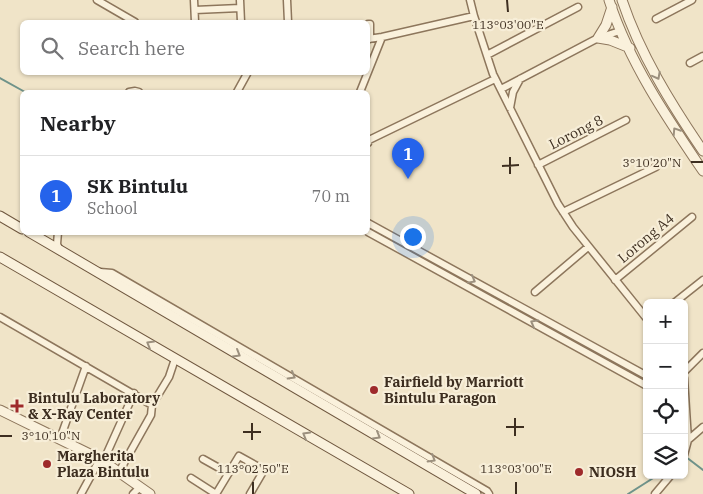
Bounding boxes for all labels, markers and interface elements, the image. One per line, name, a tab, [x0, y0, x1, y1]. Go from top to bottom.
text: 113°03'00"E	[472, 17, 544, 32]
search box	[20, 20, 370, 75]
icon: search	[38, 34, 66, 62]
text: Search here	[78, 36, 185, 60]
one-way arrow	[651, 71, 661, 80]
text: Nearby	[40, 109, 116, 137]
street label: Lorong 8	[546, 111, 606, 153]
one-way arrow	[673, 127, 682, 137]
pin: 1	[392, 138, 424, 179]
text: 3°10'20"N	[623, 155, 681, 170]
text: SK Bintulu	[87, 174, 188, 198]
text: 1	[51, 186, 61, 206]
text: 70 m	[312, 186, 350, 206]
text: School	[87, 198, 138, 218]
street label: Lorong A4	[614, 209, 678, 267]
your location	[400, 224, 426, 250]
one-way arrow	[467, 273, 476, 283]
map controls	[643, 299, 688, 479]
button: +	[643, 299, 688, 344]
one-way arrow	[530, 320, 539, 330]
one-way arrow	[147, 341, 156, 351]
button: −	[643, 344, 688, 389]
one-way arrow	[232, 348, 241, 358]
one-way arrow	[286, 370, 295, 380]
place label: Fairfield by Marriott Bintulu Paragon	[384, 373, 523, 407]
marker: Fairfield by Marriott Bintulu Paragon	[368, 384, 380, 396]
place label: Bintulu Laboratory & X-Ray Center	[28, 389, 160, 423]
button: locate	[643, 389, 688, 434]
marker: Bintulu Laboratory & X-Ray Center	[10, 399, 24, 413]
text: 3°10'10"N	[22, 428, 80, 443]
one-way arrow	[372, 430, 381, 440]
one-way arrow	[303, 431, 312, 441]
button: layers	[643, 434, 688, 479]
place label: Margherita Plaza Bintulu	[57, 447, 149, 481]
one-way arrow	[426, 452, 435, 462]
marker: Margherita Plaza Bintulu	[41, 458, 53, 470]
text: 113°02'50"E	[217, 461, 289, 476]
text: 113°03'00"E	[480, 461, 552, 476]
place label: NIOSH	[589, 463, 636, 481]
marker: NIOSH	[573, 466, 585, 478]

